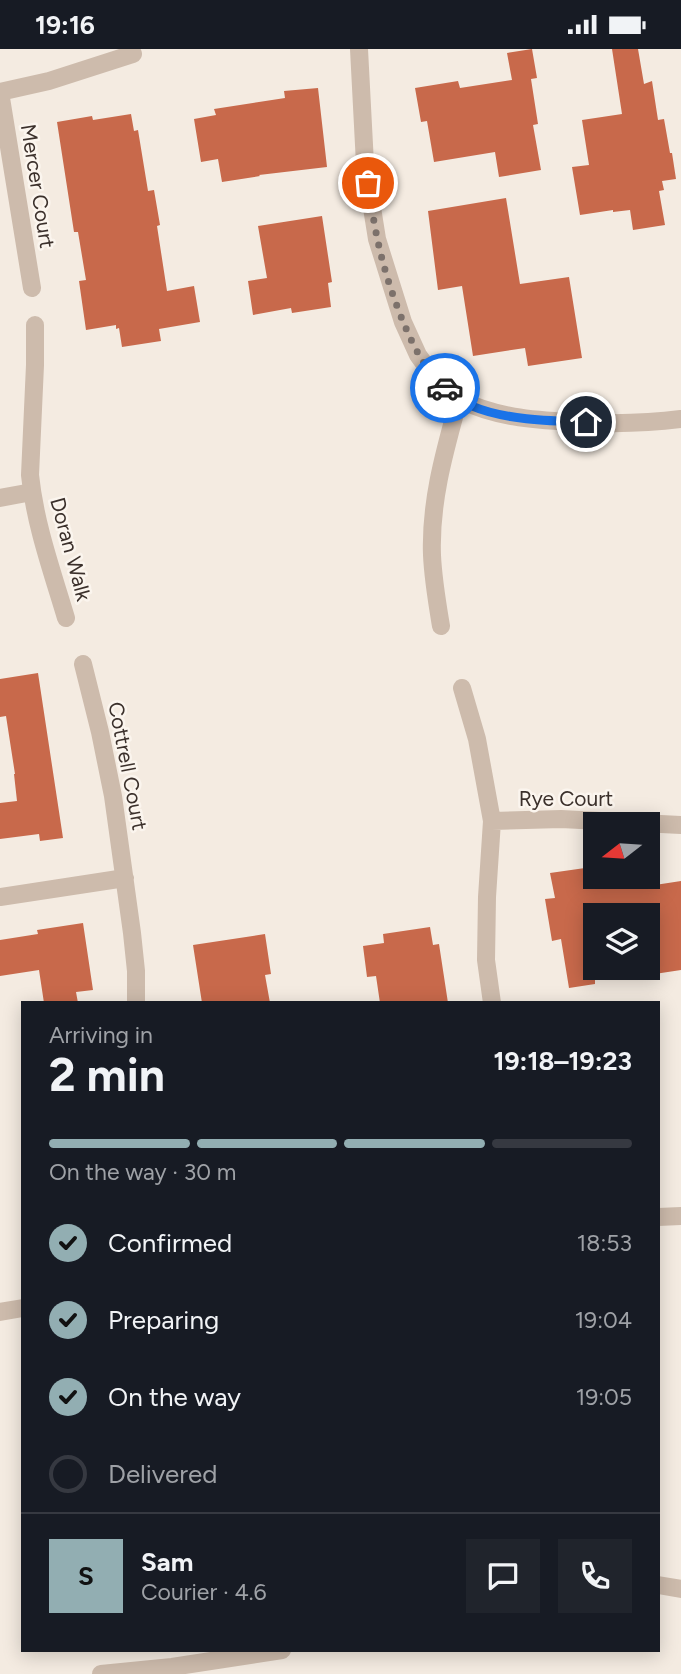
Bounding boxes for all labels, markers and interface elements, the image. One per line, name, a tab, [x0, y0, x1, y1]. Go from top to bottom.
text: 19:16	[35, 9, 95, 41]
street label: Mercer Court	[16, 122, 60, 250]
pin	[338, 153, 398, 213]
icon: bag	[349, 164, 387, 202]
courier	[410, 353, 480, 423]
icon: car	[426, 369, 464, 407]
pin	[556, 392, 616, 452]
icon: home	[567, 403, 605, 441]
street label: Doran Walk	[45, 494, 97, 604]
street label: Cottrell Court	[103, 700, 153, 832]
street label: Rye Court	[519, 786, 613, 811]
north arrow	[583, 812, 660, 889]
map controls	[583, 812, 660, 980]
button: layers	[583, 903, 660, 980]
text: Arriving in	[49, 1021, 153, 1049]
text: 19:18–19:23	[494, 1045, 632, 1077]
text: 2 min	[49, 1047, 165, 1103]
text: On the way · 30 m	[49, 1158, 236, 1186]
icon: check	[49, 1224, 87, 1262]
text: Confirmed	[108, 1227, 232, 1259]
text: 18:53	[577, 1229, 632, 1257]
icon: check	[49, 1301, 87, 1339]
text: Preparing	[108, 1304, 219, 1336]
text: 19:04	[575, 1306, 632, 1334]
icon: check	[49, 1378, 87, 1416]
text: On the way	[108, 1381, 241, 1413]
text: 19:05	[576, 1383, 632, 1411]
text: Delivered	[108, 1458, 217, 1490]
button: chat	[466, 1539, 540, 1613]
button: phone	[558, 1539, 632, 1613]
text: Sam	[141, 1546, 193, 1578]
text: S	[78, 1560, 94, 1592]
text: Courier · 4.6	[141, 1578, 267, 1606]

